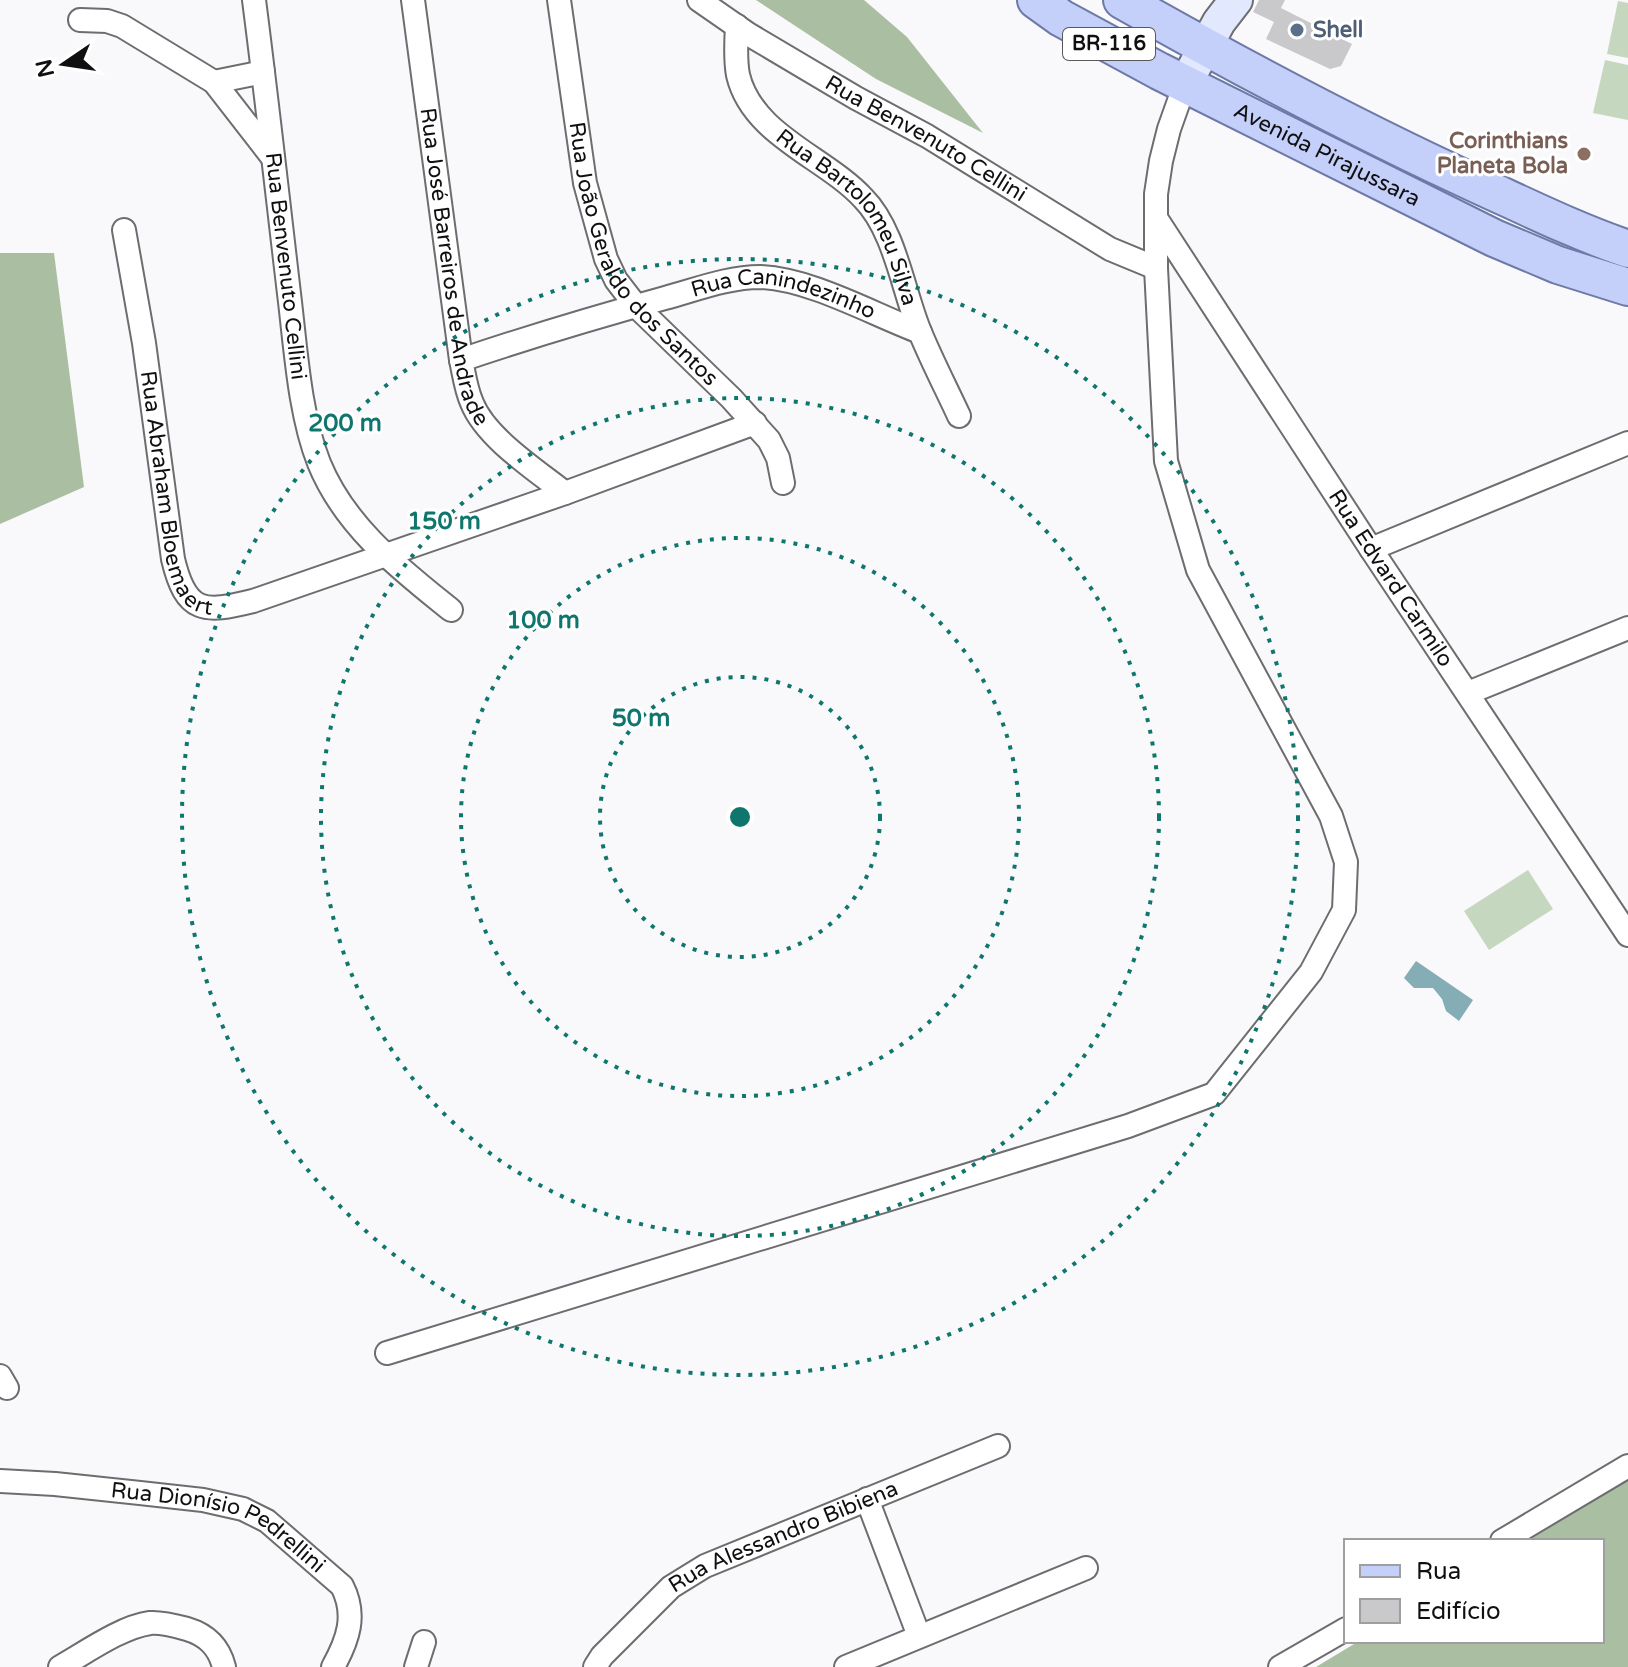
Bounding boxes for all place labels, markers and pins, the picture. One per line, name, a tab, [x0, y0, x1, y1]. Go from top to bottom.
place label: Shell	[1313, 17, 1363, 43]
marker: Shell	[1288, 21, 1306, 39]
place label: Corinthians Planeta Bola	[1437, 128, 1568, 179]
marker: Corinthians Planeta Bola	[1575, 145, 1593, 163]
centre of rings	[726, 803, 754, 831]

